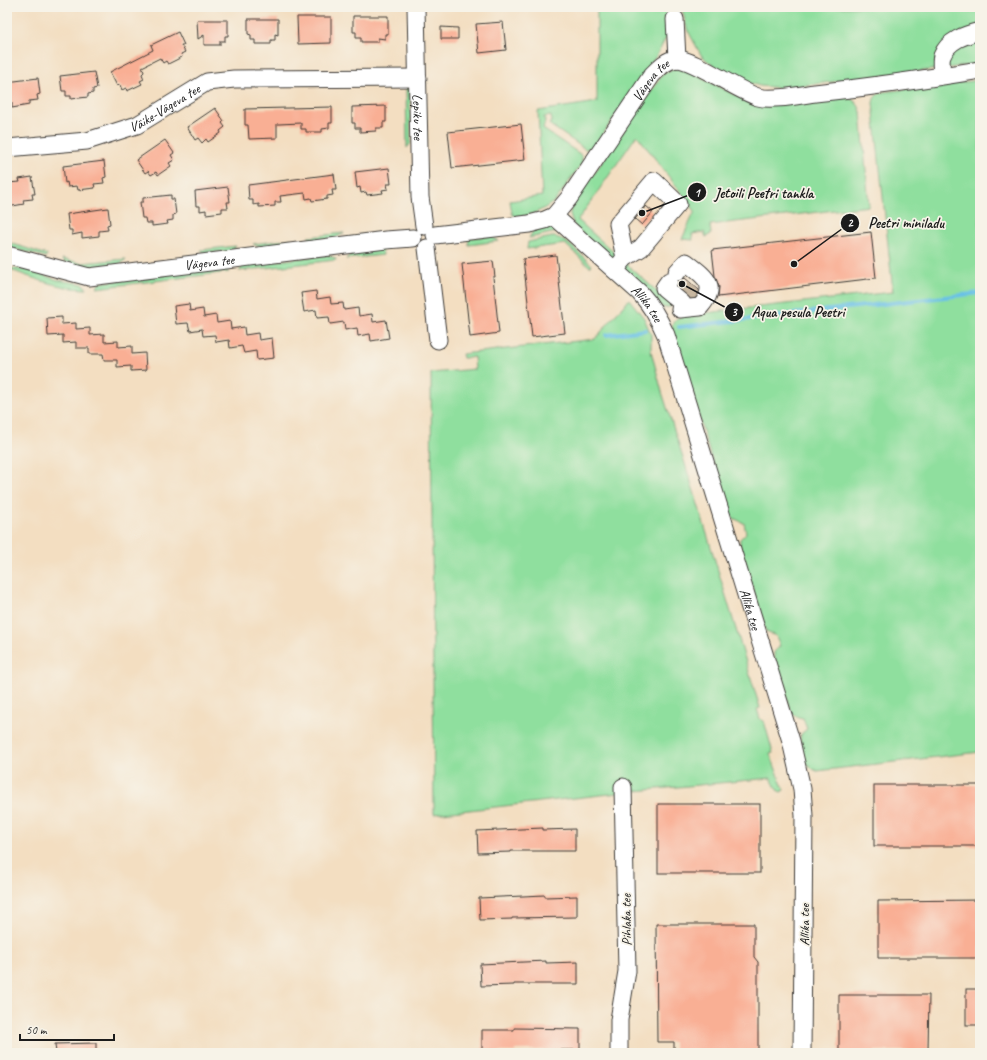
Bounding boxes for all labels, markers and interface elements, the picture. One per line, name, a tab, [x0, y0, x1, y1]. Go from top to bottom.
street label: Vägeva tee	[629, 54, 673, 105]
street label: Väike-Vägeva tee	[127, 80, 204, 136]
street label: Lepiku tee	[409, 94, 427, 142]
callout: Jetoili Peetri tankla	[687, 179, 821, 206]
text: Jetoili Peetri tankla	[714, 184, 815, 203]
text: 1	[694, 185, 701, 201]
callout: Peetri miniladu	[840, 209, 952, 236]
text: Peetri miniladu	[868, 214, 945, 233]
text: 2	[847, 215, 854, 231]
street label: Vägeva tee	[183, 251, 237, 274]
street label: Allika tee	[628, 281, 667, 326]
callout: Aqua pesula Peetri	[724, 298, 852, 325]
text: Aqua pesula Peetri	[752, 303, 846, 322]
text: 3	[731, 304, 738, 320]
street label: Allika tee	[736, 587, 765, 633]
street label: Pihlaka tee	[618, 893, 635, 946]
street label: Allika tee	[796, 902, 813, 946]
scale bar	[20, 1016, 114, 1042]
text: 50 m	[26, 1022, 48, 1038]

